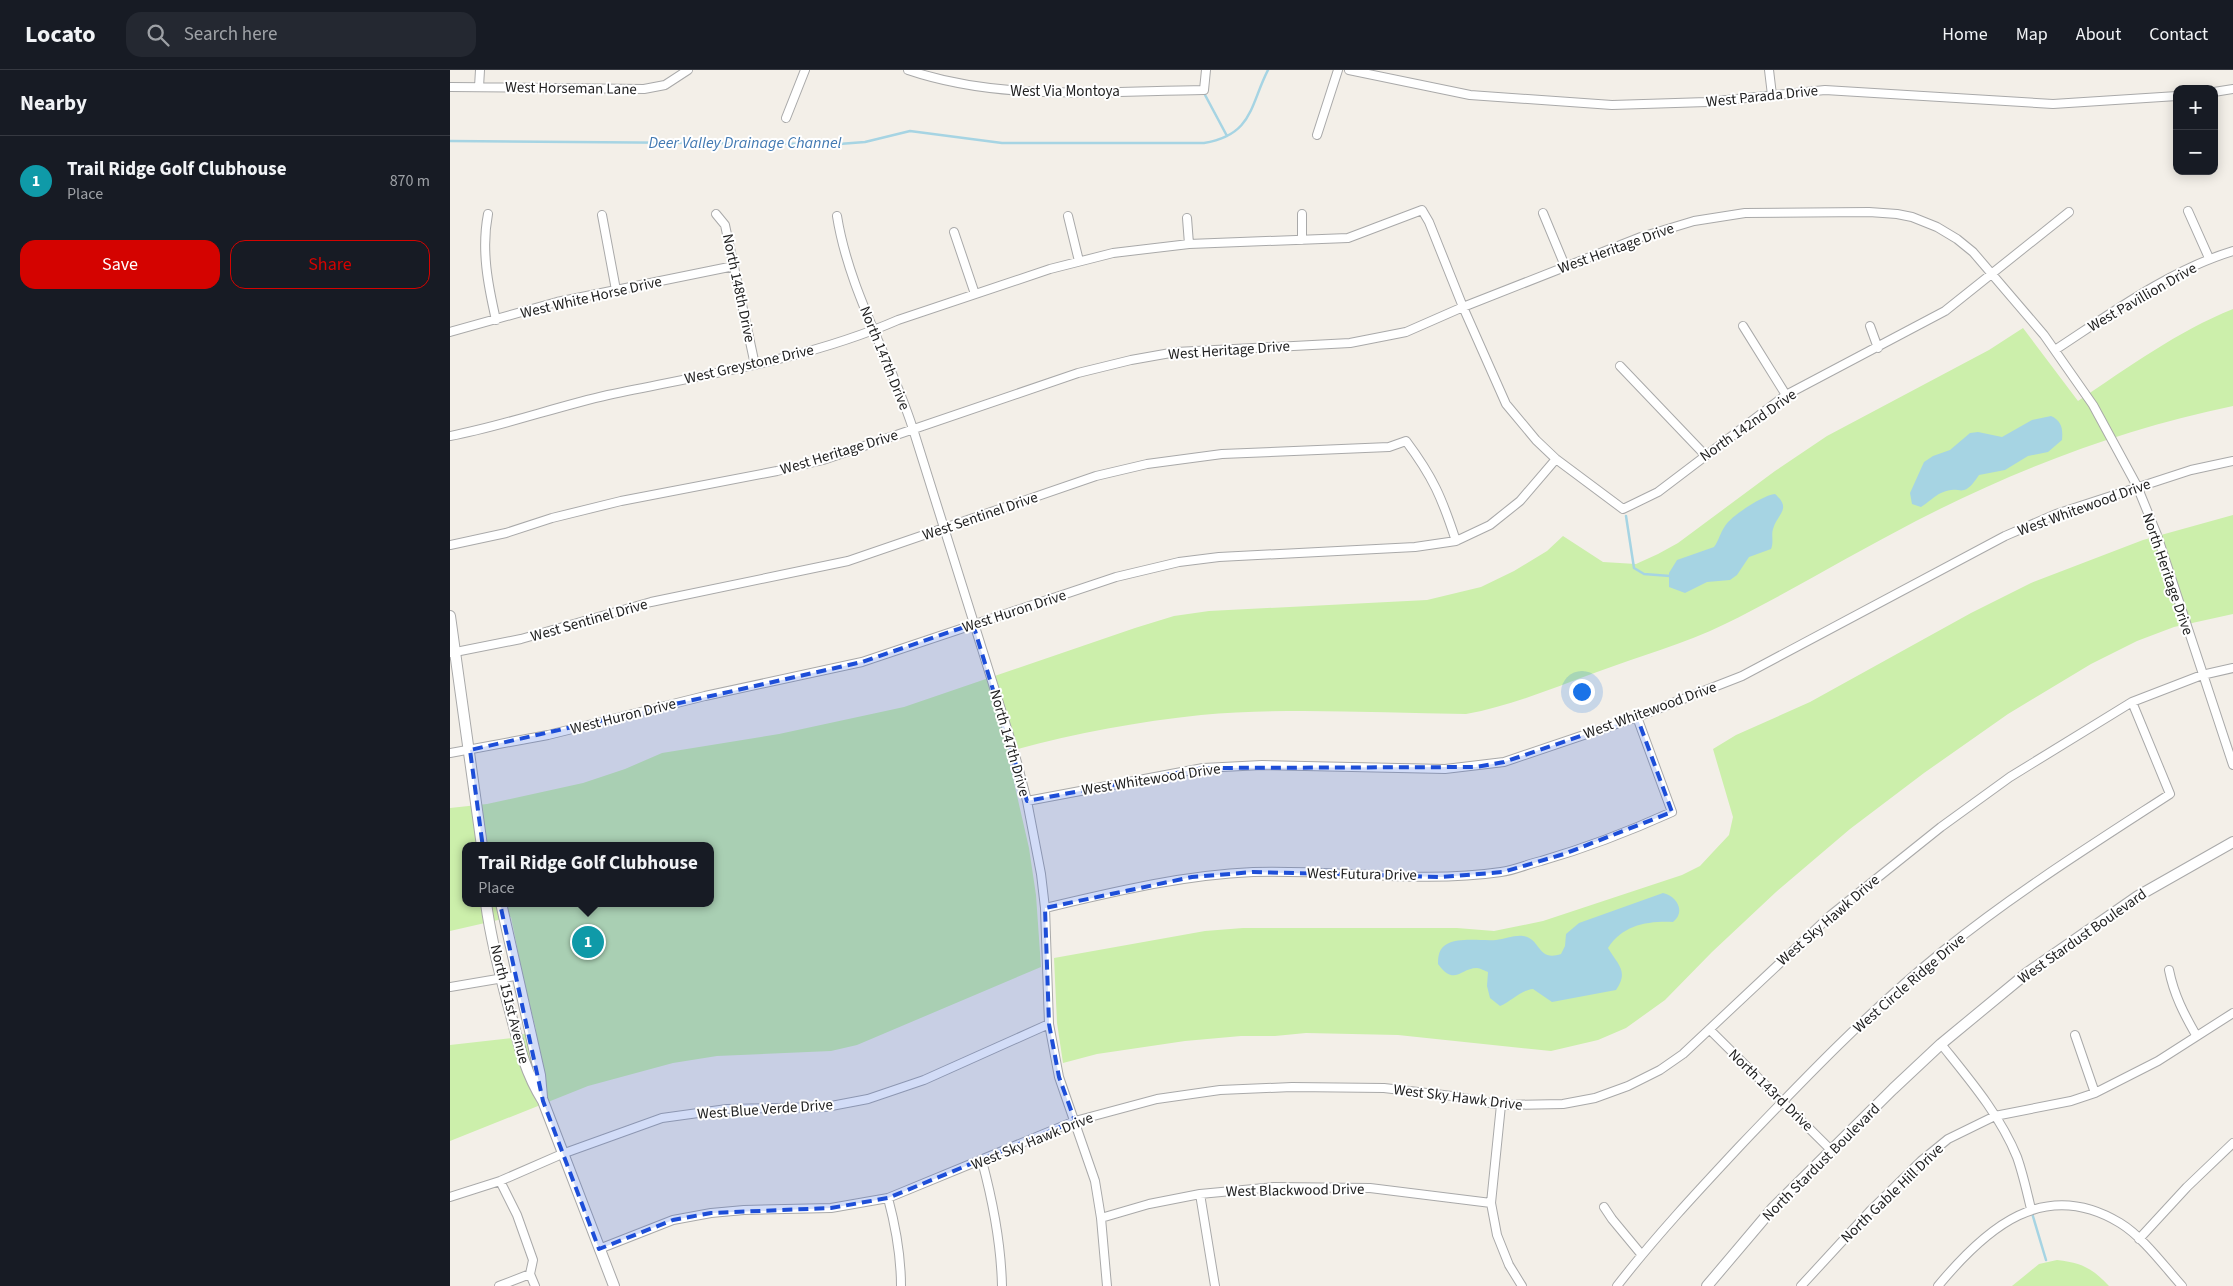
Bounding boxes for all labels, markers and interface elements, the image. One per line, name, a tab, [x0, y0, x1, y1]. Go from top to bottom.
search box	[126, 12, 476, 57]
text: Locato	[25, 17, 96, 52]
icon: search	[144, 21, 172, 49]
text: Search here	[184, 21, 277, 48]
text: Home	[1942, 22, 1988, 47]
text: Map	[2016, 22, 2048, 47]
text: About	[2076, 22, 2121, 47]
text: Contact	[2149, 22, 2208, 47]
street label: West Horseman Lane	[505, 77, 637, 100]
street label: West Parada Drive	[1705, 80, 1819, 113]
street label: West Via Montoya	[1010, 81, 1120, 102]
map controls	[2173, 85, 2218, 175]
button: +	[2173, 85, 2218, 130]
text: Nearby	[20, 88, 87, 118]
button: −	[2173, 130, 2218, 175]
water label: Deer Valley Drainage Channel	[648, 132, 842, 154]
text: Trail Ridge Golf Clubhouse	[67, 156, 287, 183]
text: 1	[32, 170, 40, 192]
text: 870 m	[390, 170, 430, 192]
text: Place	[67, 183, 103, 205]
street label: West Heritage Drive	[1555, 218, 1677, 279]
street label: North 148th Drive	[717, 232, 760, 344]
button: Save	[20, 240, 220, 289]
button: Share	[230, 240, 430, 289]
street label: West Pavillion Drive	[2084, 258, 2201, 337]
street label: West White Horse Drive	[518, 271, 664, 324]
street label: North 147th Drive	[854, 303, 915, 413]
street label: West Heritage Drive	[1167, 336, 1291, 365]
street label: West Greystone Drive	[682, 339, 816, 390]
street label: North 142nd Drive	[1696, 384, 1801, 467]
street label: West Heritage Drive	[778, 425, 901, 480]
street label: West Whitewood Drive	[2015, 474, 2154, 541]
street label: West Sentinel Drive	[920, 487, 1041, 546]
street label: North Heritage Drive	[2137, 510, 2198, 638]
street label: West Huron Drive	[959, 585, 1069, 638]
street label: West Sentinel Drive	[528, 594, 650, 647]
street label: West Whitewood Drive	[1581, 677, 1720, 744]
your location	[1569, 679, 1595, 705]
street label: North 147th Drive	[984, 687, 1035, 799]
street label: West Huron Drive	[568, 693, 678, 740]
street label: West Whitewood Drive	[1080, 758, 1222, 801]
popup	[462, 842, 714, 907]
text: Trail Ridge Golf Clubhouse	[478, 850, 698, 877]
street label: West Futura Drive	[1307, 863, 1417, 886]
street label: West Sky Hawk Drive	[1772, 870, 1884, 971]
text: Place	[478, 877, 514, 899]
street label: West Stardust Boulevard	[2014, 884, 2151, 989]
pin: 1	[572, 923, 604, 961]
street label: West Circle Ridge Drive	[1849, 929, 1970, 1038]
street label: North 151st Avenue	[485, 942, 534, 1066]
street label: North 143rd Drive	[1724, 1044, 1818, 1136]
street label: West Sky Hawk Drive	[1392, 1079, 1524, 1116]
street label: West Blue Verde Drive	[697, 1094, 834, 1125]
street label: North Stardust Boulevard	[1758, 1099, 1885, 1226]
street label: West Sky Hawk Drive	[968, 1107, 1096, 1176]
street label: North Gable Hill Drive	[1836, 1139, 1948, 1248]
street label: West Blackwood Drive	[1226, 1179, 1364, 1202]

